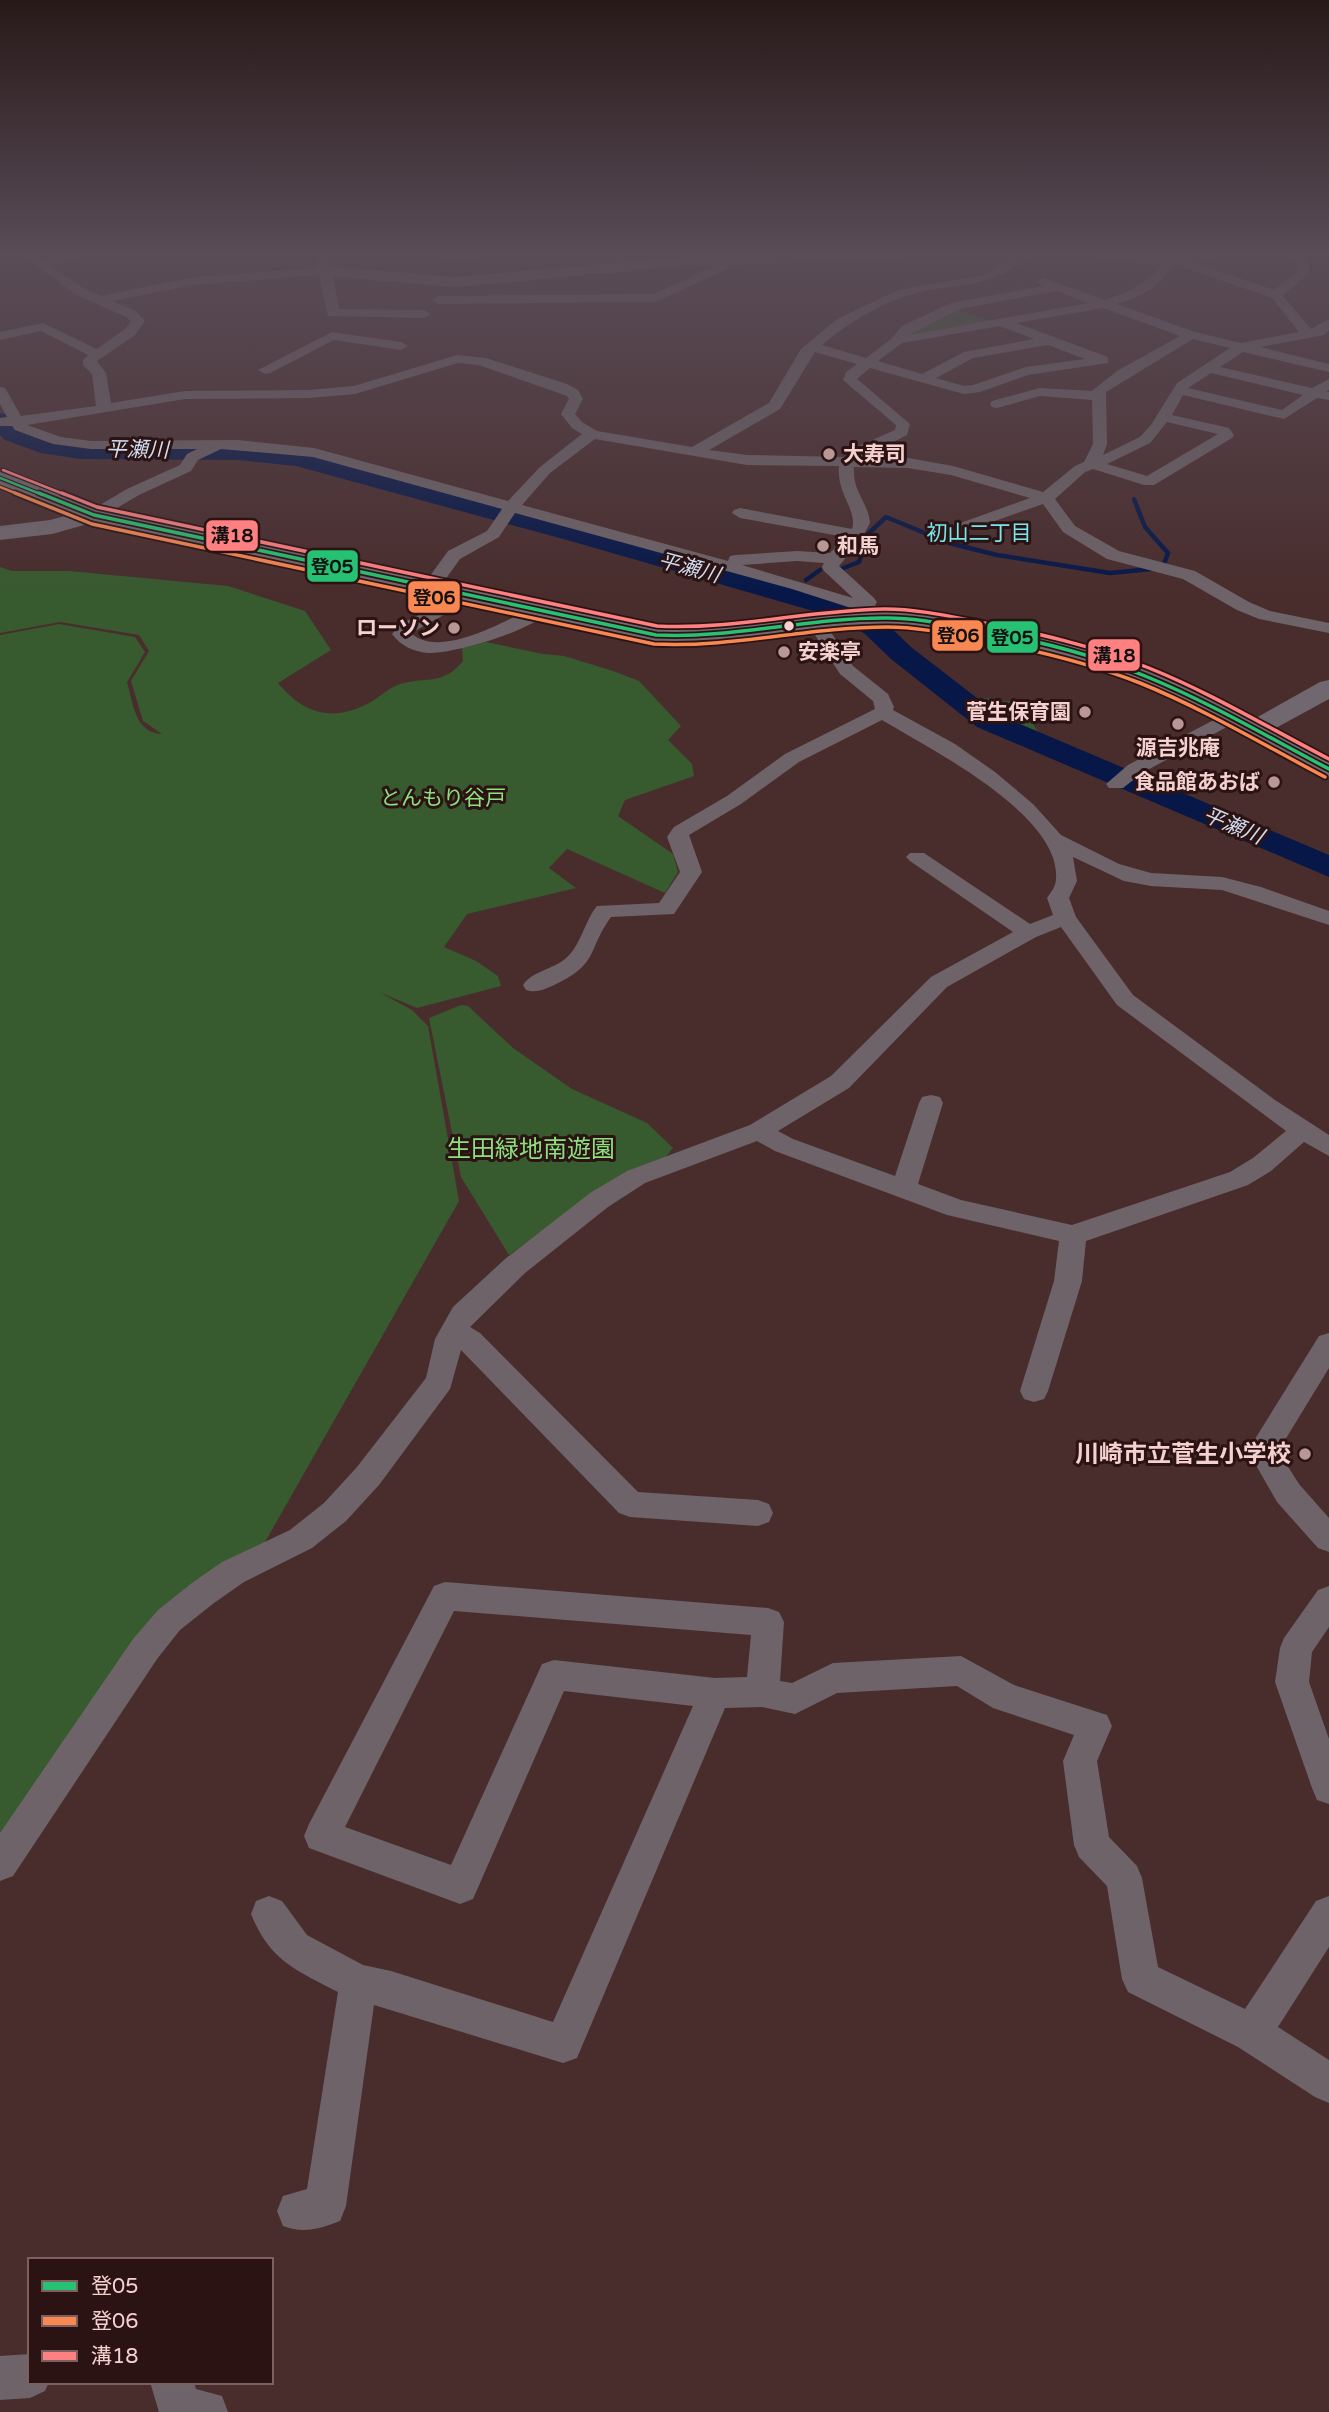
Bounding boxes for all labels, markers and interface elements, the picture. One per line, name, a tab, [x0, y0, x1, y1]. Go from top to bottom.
water label: 平瀬川	[105, 437, 171, 463]
place label: 大寿司	[843, 442, 906, 467]
marker: 大寿司	[821, 446, 837, 462]
line badge: 溝18	[205, 519, 259, 552]
district label: 初山二丁目	[927, 521, 1032, 546]
text: 溝18	[211, 525, 253, 547]
place label: 和馬	[837, 534, 879, 559]
marker: 和馬	[815, 538, 831, 554]
water label: 平瀬川	[655, 548, 725, 589]
line badge: 登05	[306, 549, 359, 583]
text: 登05	[311, 556, 353, 578]
line badge: 登06	[407, 580, 461, 614]
text: 登06	[413, 587, 455, 609]
place label: ローソン	[356, 616, 440, 641]
unlabelled marker	[782, 619, 796, 633]
line badge: 登06	[931, 619, 984, 652]
marker: ローソン	[446, 620, 462, 636]
line badge: 登05	[986, 620, 1039, 654]
text: 登06	[937, 625, 979, 647]
text: 登05	[991, 627, 1033, 649]
line badge: 溝18	[1087, 638, 1141, 672]
place label: 安楽亭	[798, 640, 861, 665]
marker: 安楽亭	[776, 644, 792, 660]
text: 溝18	[1093, 645, 1135, 667]
place label: 菅生保育園	[966, 700, 1071, 725]
marker: 菅生保育園	[1077, 704, 1093, 720]
marker: 源吉兆庵	[1170, 716, 1186, 732]
place label: 源吉兆庵	[1136, 736, 1220, 761]
place label: 食品館あおば	[1134, 770, 1260, 795]
marker: 食品館あおば	[1266, 774, 1282, 790]
park label: とんもり谷戸	[380, 786, 506, 811]
water label: 平瀬川	[1199, 802, 1269, 851]
park label: 生田緑地南遊園	[447, 1135, 615, 1164]
place label: 川崎市立菅生小学校	[1075, 1440, 1291, 1469]
marker: 川崎市立菅生小学校	[1297, 1446, 1313, 1462]
legend	[28, 2258, 273, 2384]
text: 登05	[91, 2274, 138, 2299]
text: 登06	[91, 2309, 138, 2334]
text: 溝18	[91, 2344, 138, 2369]

